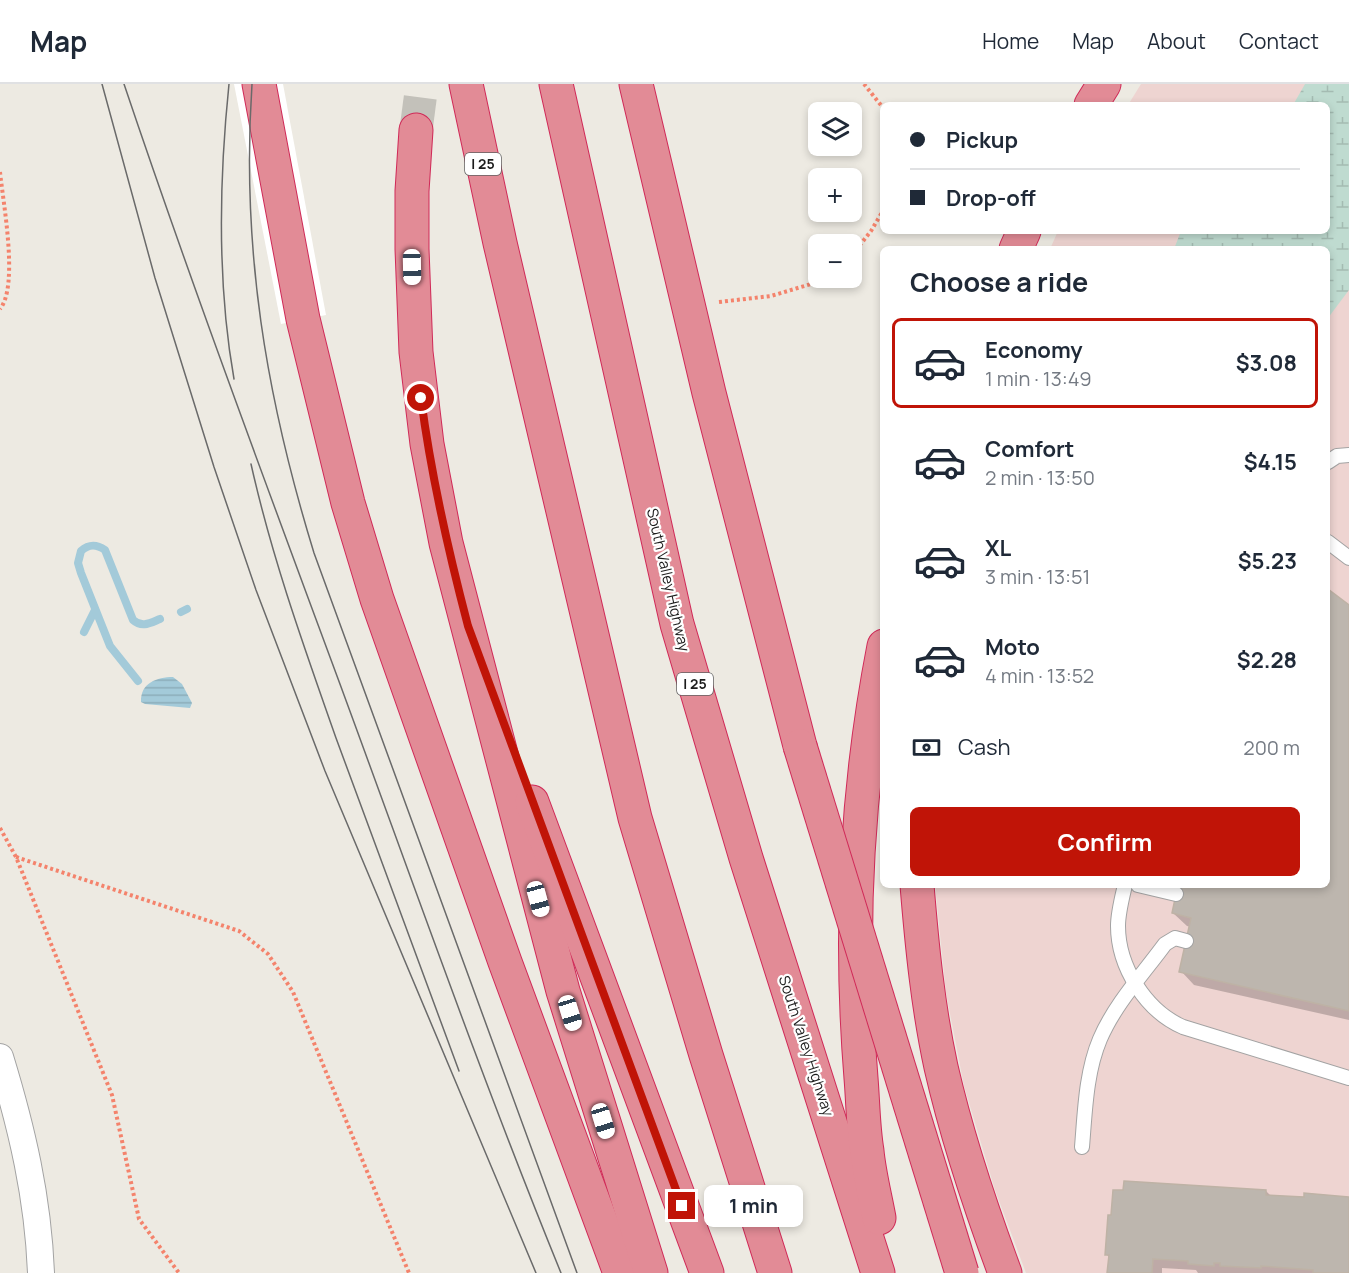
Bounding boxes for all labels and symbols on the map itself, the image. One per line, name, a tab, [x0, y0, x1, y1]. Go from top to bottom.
road number: I 25	[465, 153, 501, 175]
car	[403, 249, 421, 285]
route start	[407, 384, 434, 411]
street label: South Valley Highway	[642, 506, 695, 654]
road number: I 25	[677, 673, 713, 695]
car	[525, 879, 551, 919]
street label: South Valley Highway	[774, 973, 839, 1119]
car	[556, 993, 584, 1033]
car	[589, 1101, 617, 1141]
callout: 1 min	[703, 1185, 802, 1227]
route end	[668, 1192, 695, 1219]

